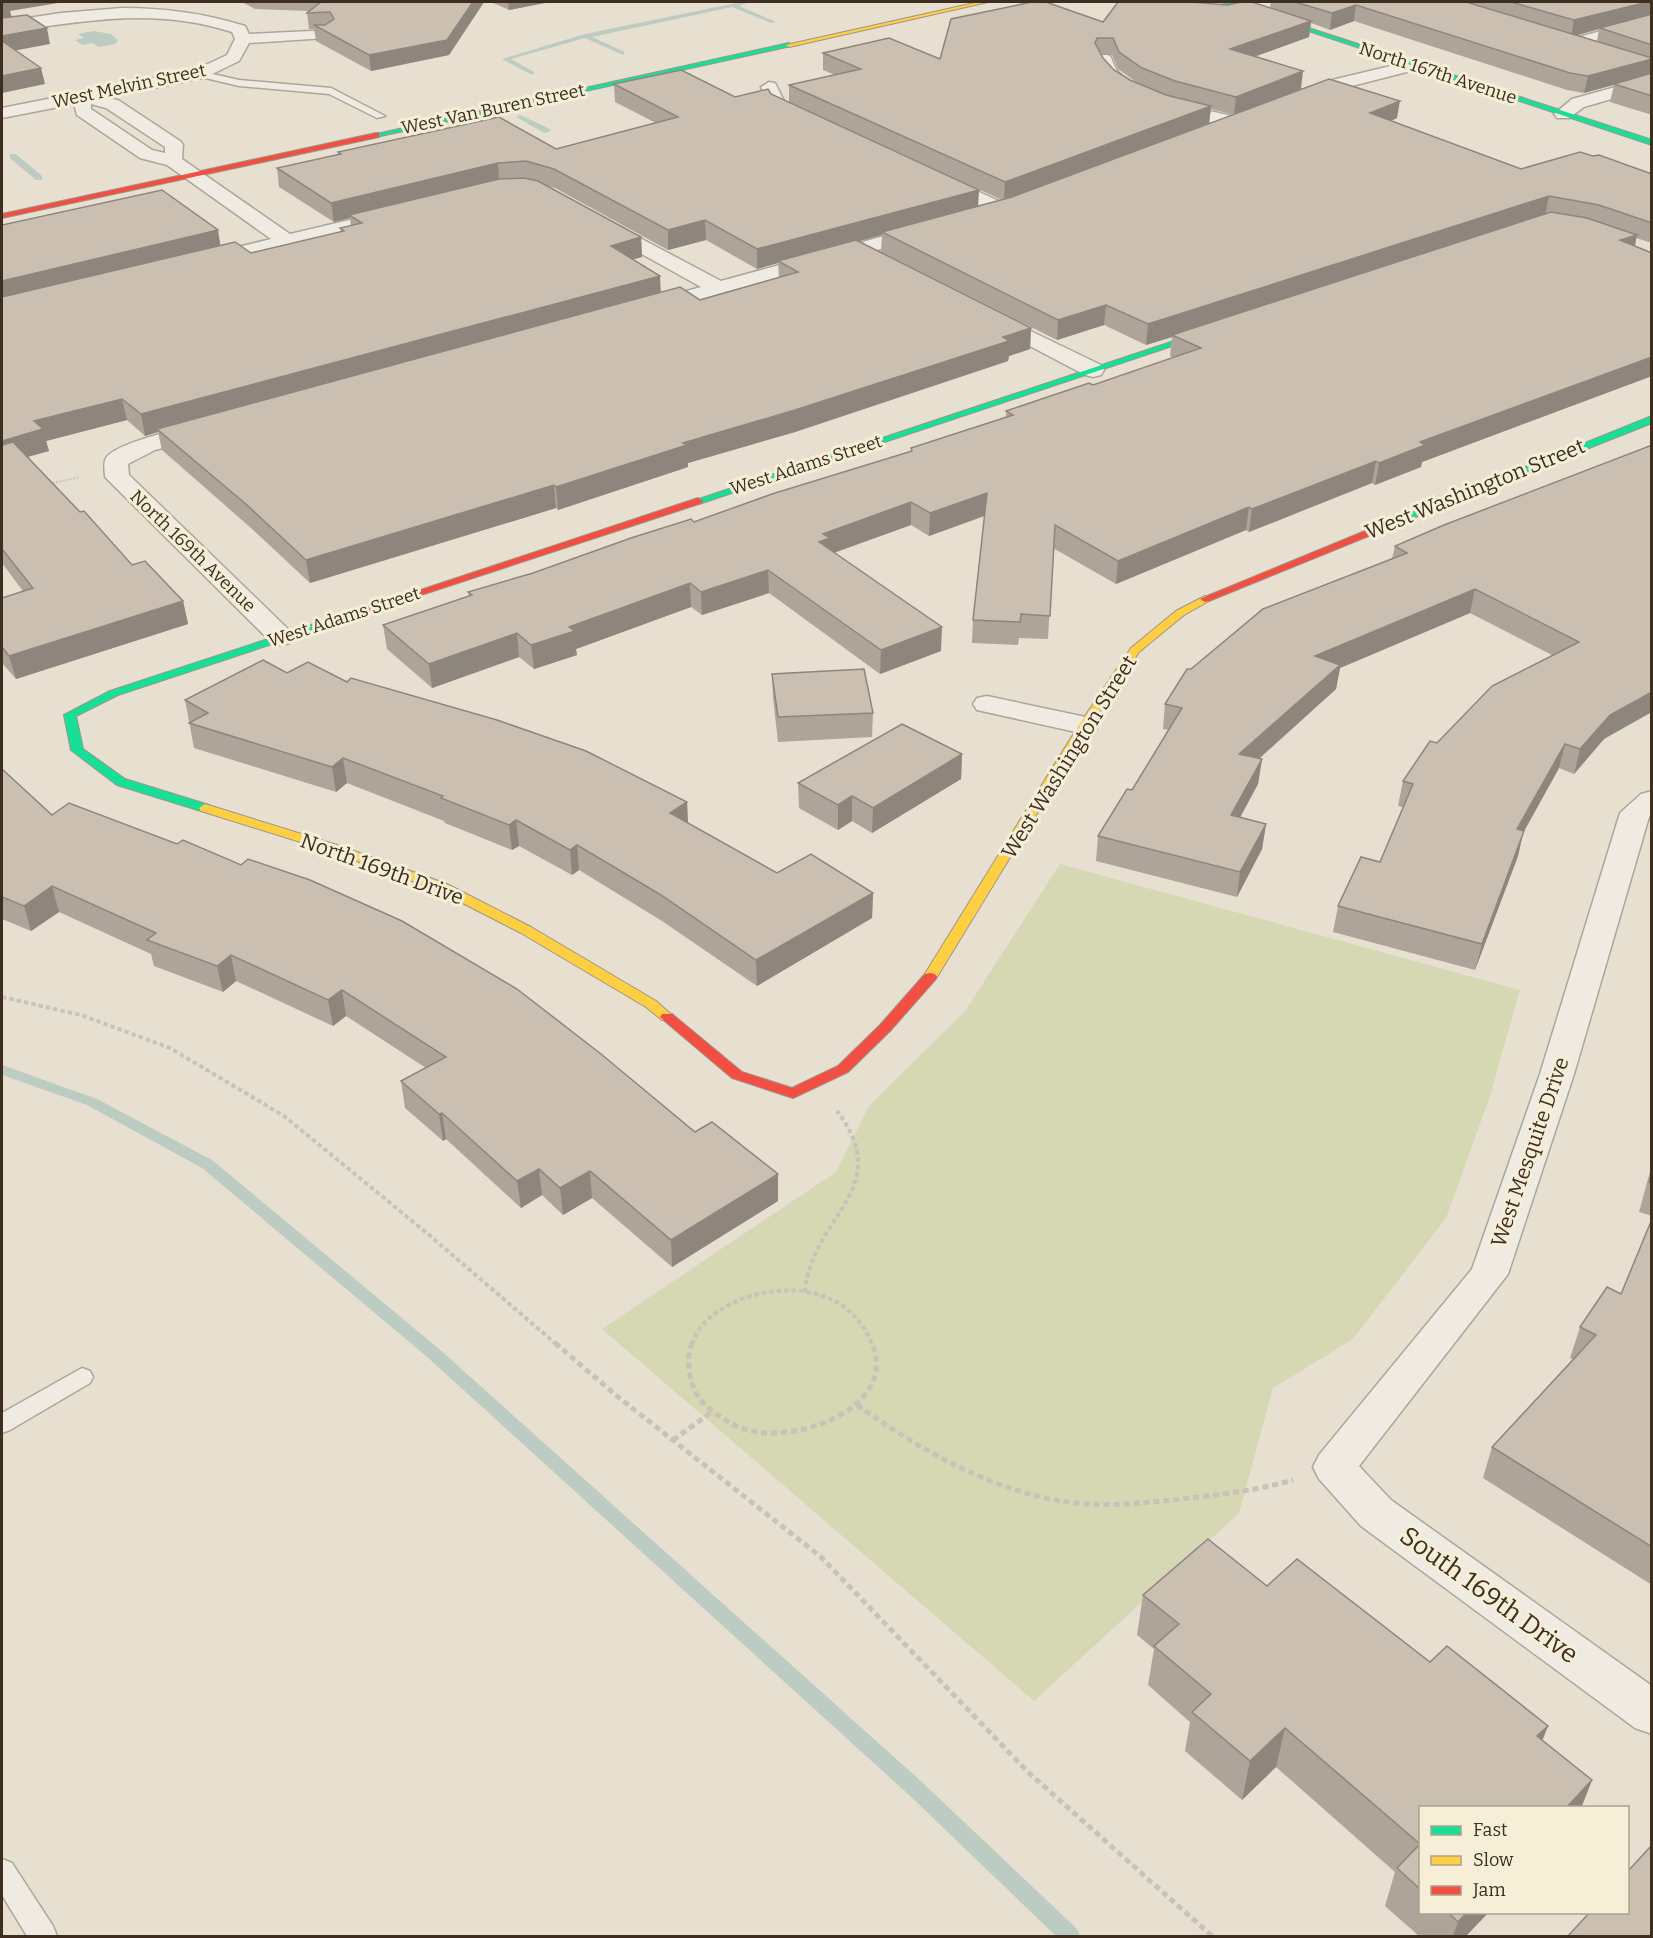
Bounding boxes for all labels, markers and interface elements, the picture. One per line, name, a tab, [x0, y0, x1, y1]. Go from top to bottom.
street label: North 167th Avenue	[1356, 37, 1520, 109]
street label: West Melvin Street	[50, 59, 208, 113]
street label: West Van Buren Street	[399, 79, 587, 139]
street label: West Adams Street	[727, 430, 885, 500]
street label: West Washington Street	[1361, 433, 1589, 545]
street label: North 169th Avenue	[126, 485, 260, 617]
street label: West Adams Street	[265, 582, 423, 652]
street label: West Washington Street	[996, 650, 1142, 864]
street label: North 169th Drive	[297, 827, 467, 911]
street label: West Mesquite Drive	[1485, 1054, 1575, 1250]
street label: South 169th Drive	[1394, 1520, 1584, 1670]
legend	[1419, 1806, 1629, 1914]
text: Fast	[1473, 1819, 1508, 1841]
text: Slow	[1473, 1849, 1514, 1871]
text: Jam	[1472, 1879, 1506, 1901]

